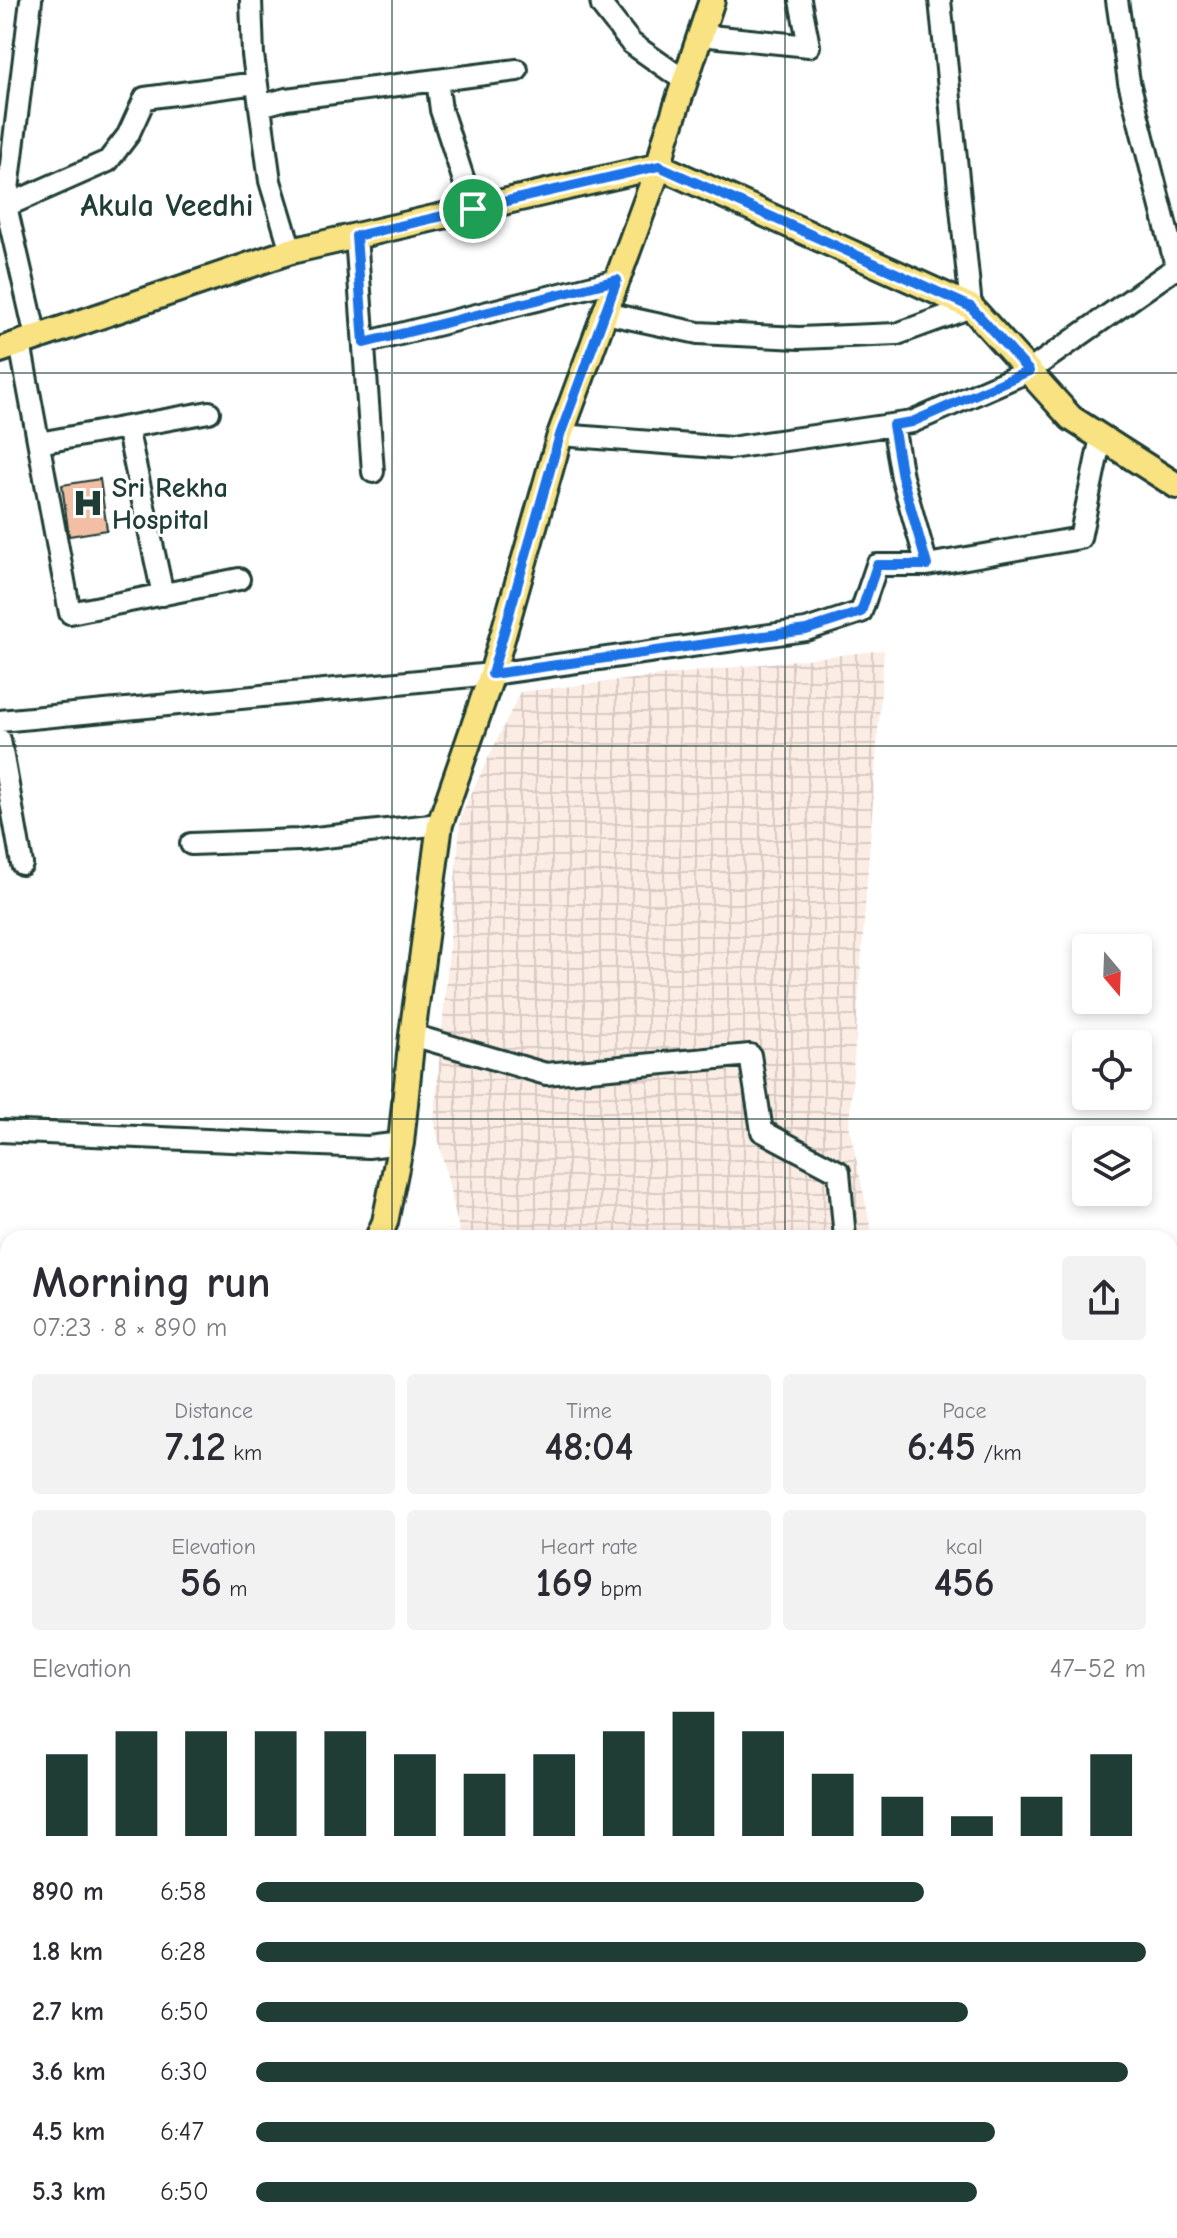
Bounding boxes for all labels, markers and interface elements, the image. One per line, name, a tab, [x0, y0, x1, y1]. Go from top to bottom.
pin	[439, 175, 507, 243]
district label: Akula Veedhi	[80, 187, 254, 224]
icon: arrive	[451, 187, 495, 231]
place label: Sri Rekha Hospital	[112, 472, 228, 536]
hospital icon: Sri Rekha Hospital	[71, 486, 105, 520]
north arrow	[1072, 934, 1152, 1014]
map controls	[1072, 934, 1152, 1206]
button: locate	[1072, 1030, 1152, 1110]
button: layers	[1072, 1126, 1152, 1206]
button: share	[1062, 1256, 1146, 1340]
text: Morning run	[32, 1257, 271, 1308]
text: 07:23 · 8 × 890 m	[32, 1313, 227, 1343]
text: Distance	[174, 1398, 253, 1424]
text: Time	[566, 1398, 612, 1424]
text: Pace	[942, 1398, 987, 1424]
text: 7.12	[165, 1424, 226, 1470]
text: 48:04	[544, 1424, 634, 1470]
text: 6:45	[907, 1424, 976, 1470]
text: km	[226, 1440, 262, 1466]
text: /km	[976, 1440, 1022, 1466]
text: Elevation	[172, 1534, 256, 1560]
text: Heart rate	[540, 1534, 637, 1560]
text: kcal	[946, 1534, 983, 1560]
text: 56	[180, 1560, 222, 1606]
text: 169	[536, 1560, 593, 1606]
text: 456	[934, 1560, 995, 1606]
text: m	[222, 1576, 248, 1602]
text: bpm	[593, 1576, 642, 1602]
text: Elevation	[32, 1654, 132, 1684]
text: 47–52 m	[1050, 1654, 1146, 1684]
text: 890 m	[32, 1877, 104, 1907]
text: 6:58	[160, 1877, 206, 1907]
text: 1.8 km	[32, 1937, 103, 1967]
text: 6:28	[160, 1937, 206, 1967]
text: 2.7 km	[32, 1997, 104, 2027]
text: 6:50	[160, 1997, 209, 2027]
text: 3.6 km	[32, 2057, 106, 2087]
text: 6:30	[160, 2057, 208, 2087]
text: 4.5 km	[32, 2117, 105, 2147]
text: 6:47	[160, 2117, 204, 2147]
text: 5.3 km	[32, 2177, 106, 2207]
text: 6:50	[160, 2177, 209, 2207]

